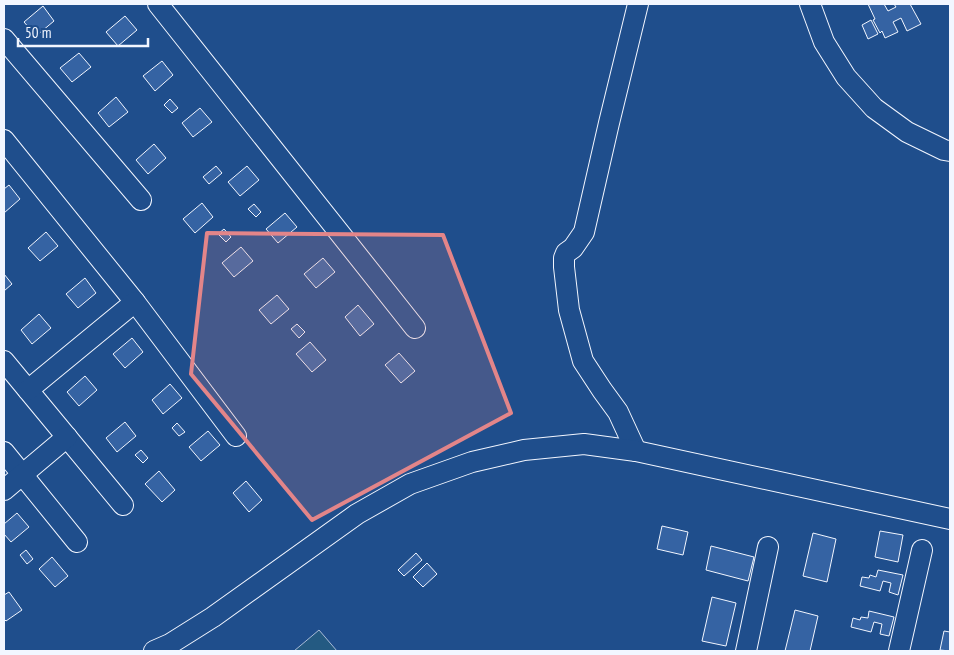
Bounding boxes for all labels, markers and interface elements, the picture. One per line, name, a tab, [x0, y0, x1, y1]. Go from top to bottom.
scale bar	[18, 15, 148, 47]
text: 50 m	[25, 23, 51, 42]

